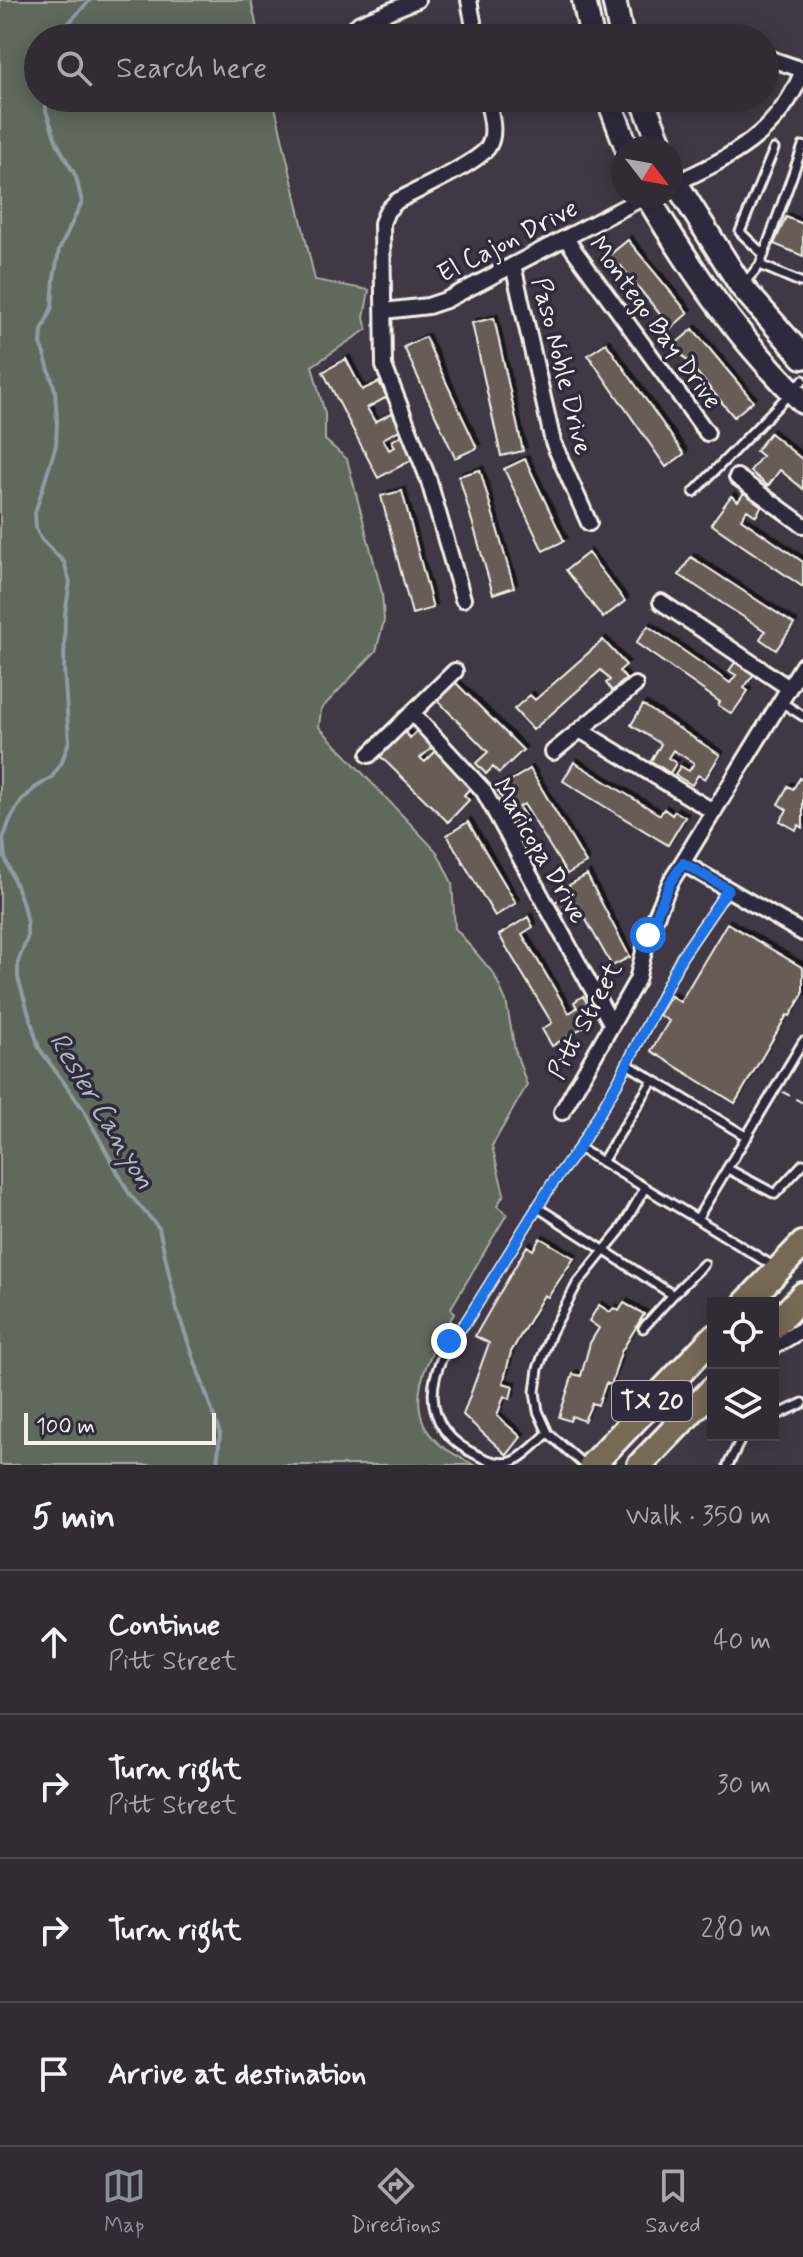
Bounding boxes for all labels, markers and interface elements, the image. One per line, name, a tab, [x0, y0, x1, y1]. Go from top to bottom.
search box	[24, 24, 779, 112]
icon: search	[52, 46, 96, 90]
text: Search here	[116, 49, 267, 88]
north arrow	[611, 136, 683, 208]
street label: El Cajon Drive	[432, 192, 584, 292]
street label: Montego Bay Drive	[580, 230, 729, 417]
street label: Paso Noble Drive	[523, 274, 600, 459]
street label: Maricopa Drive	[484, 772, 595, 930]
route start	[630, 917, 666, 953]
street label: Pitt Street	[541, 956, 631, 1086]
water label: Resler Canyon	[39, 1026, 162, 1197]
map controls	[707, 1297, 779, 1441]
button: locate	[707, 1297, 779, 1369]
route end	[431, 1323, 467, 1359]
button: layers	[707, 1369, 779, 1441]
road number: TX 20	[612, 1381, 692, 1421]
scale bar	[24, 1409, 216, 1445]
text: 100 m	[36, 1413, 95, 1441]
text: 5 min	[32, 1495, 115, 1540]
text: Walk · 350 m	[626, 1500, 771, 1534]
text: Continue	[108, 1606, 220, 1645]
icon: ahead	[32, 1620, 76, 1664]
text: 40 m	[713, 1625, 771, 1659]
text: Pitt Street	[108, 1645, 237, 1679]
text: Turn right	[108, 1750, 241, 1789]
icon: right	[32, 1764, 76, 1808]
text: 30 m	[717, 1769, 771, 1803]
text: Pitt Street	[108, 1789, 237, 1823]
icon: right	[32, 1908, 76, 1952]
text: Turn right	[108, 1911, 241, 1950]
text: 280 m	[701, 1913, 771, 1947]
icon: arrive	[32, 2052, 76, 2096]
text: Arrive at destination	[108, 2055, 366, 2094]
tab: Map	[102, 2164, 146, 2240]
tab: Directions	[350, 2164, 441, 2240]
tab: Saved	[645, 2164, 701, 2240]

